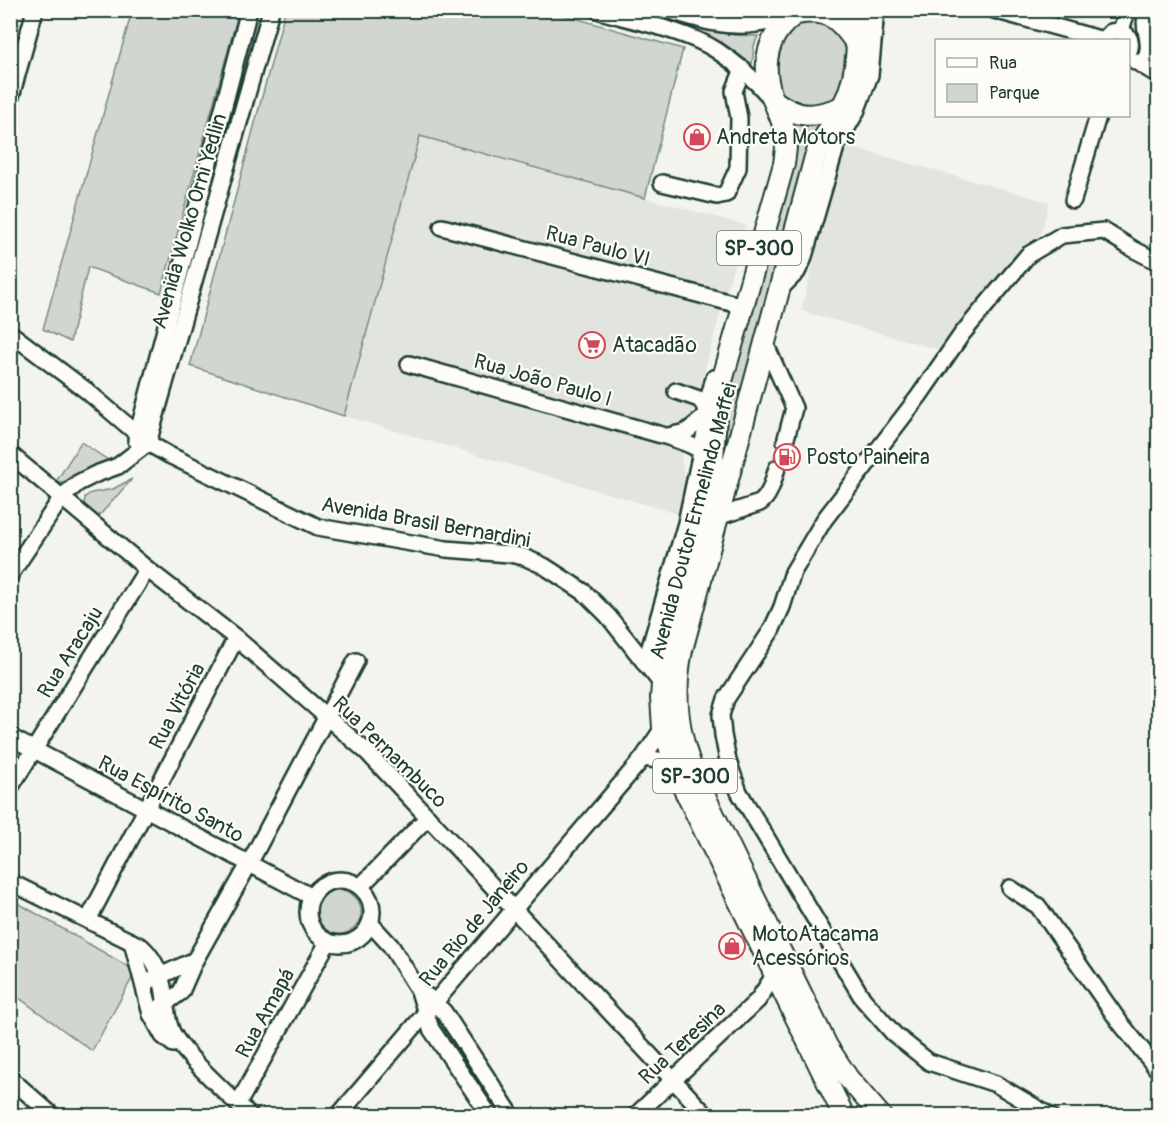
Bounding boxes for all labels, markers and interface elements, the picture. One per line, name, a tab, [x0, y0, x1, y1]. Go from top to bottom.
legend	[935, 39, 1130, 117]
text: Rua	[989, 52, 1017, 75]
text: Parque	[989, 82, 1039, 105]
street label: Avenida Wolko Orni Yedlin	[146, 110, 233, 332]
shop icon: Andreta Motors	[682, 122, 712, 152]
place label: Andreta Motors	[716, 124, 856, 151]
street label: Rua Paulo VI	[543, 220, 653, 273]
road number: SP-300	[717, 231, 801, 265]
supermarket icon: Atacadão	[577, 330, 607, 360]
place label: Atacadão	[612, 332, 697, 359]
street label: Rua João Paulo I	[471, 348, 615, 413]
street label: Avenida Doutor Ermelindo Maffei	[644, 380, 743, 662]
fuel station icon: Posto Paineira	[772, 442, 802, 472]
place label: Posto Paineira	[806, 444, 930, 471]
street label: Avenida Brasil Bernardini	[319, 491, 533, 554]
street label: Rua Aracaju	[32, 601, 109, 703]
street label: Rua Vitória	[143, 658, 211, 754]
street label: Rua Pernambuco	[326, 691, 453, 814]
street label: Rua Espírito Santo	[93, 750, 248, 849]
road number: SP-300	[653, 759, 737, 793]
street label: Rua Rio de Janeiro	[413, 854, 535, 992]
place label: MotoAtacama Acessórios	[752, 921, 879, 972]
shop icon: MotoAtacama Acessórios	[717, 931, 747, 961]
street label: Rua Amapá	[230, 964, 301, 1063]
street label: Rua Teresina	[633, 996, 732, 1091]

